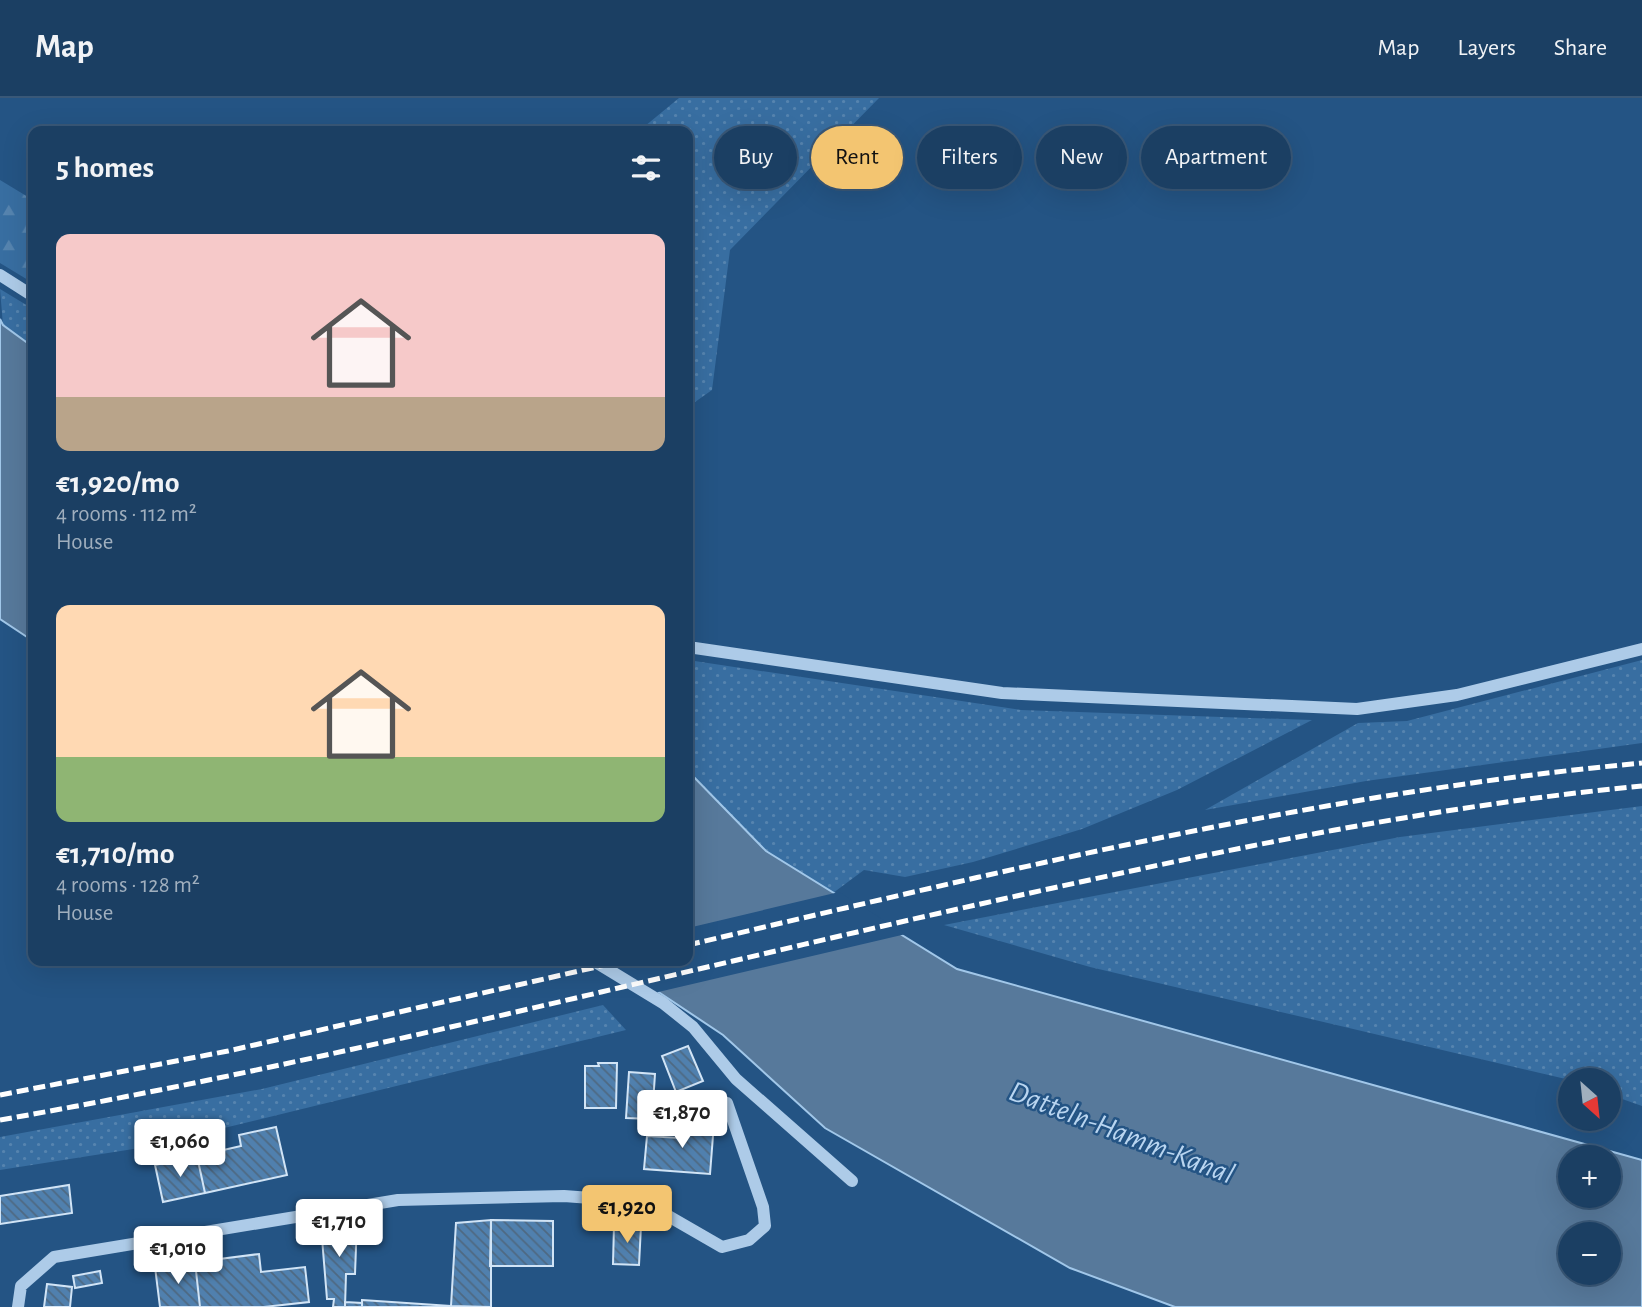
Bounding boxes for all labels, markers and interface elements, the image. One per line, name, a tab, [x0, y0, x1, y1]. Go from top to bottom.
text: Map	[35, 31, 94, 64]
text: Map	[1377, 36, 1419, 60]
text: Layers	[1457, 36, 1516, 60]
text: Share	[1554, 36, 1607, 60]
chip: Buy	[714, 126, 797, 189]
chip: Rent	[811, 126, 903, 189]
chip: Filters	[917, 126, 1022, 189]
chip: New	[1036, 126, 1127, 189]
chip: Apartment	[1141, 126, 1291, 189]
icon: filters	[627, 149, 665, 187]
text: 5 homes	[56, 153, 154, 183]
icon: home	[298, 280, 424, 406]
text: €1,920/mo	[56, 468, 179, 498]
text: 4 rooms · 112 m²	[56, 503, 197, 526]
text: House	[56, 531, 113, 554]
icon: home	[298, 651, 424, 777]
text: €1,710/mo	[56, 839, 175, 869]
text: 4 rooms · 128 m²	[56, 874, 200, 897]
text: House	[56, 902, 113, 925]
north arrow	[1558, 1068, 1620, 1130]
map controls	[1558, 1068, 1621, 1285]
water label: Datteln-Hamm-Kanal	[1005, 1076, 1238, 1190]
pin: €1,870	[625, 1090, 739, 1150]
text: €1,870	[653, 1101, 711, 1124]
pin: €1,060	[123, 1119, 237, 1179]
text: €1,060	[150, 1130, 210, 1153]
button: +	[1558, 1145, 1621, 1208]
pin: €1,920	[570, 1186, 684, 1245]
text: €1,920	[598, 1196, 656, 1219]
pin: €1,710	[282, 1200, 396, 1259]
text: €1,710	[312, 1210, 366, 1233]
button: −	[1558, 1222, 1621, 1285]
pin: €1,010	[121, 1226, 235, 1286]
text: €1,010	[150, 1237, 206, 1260]

